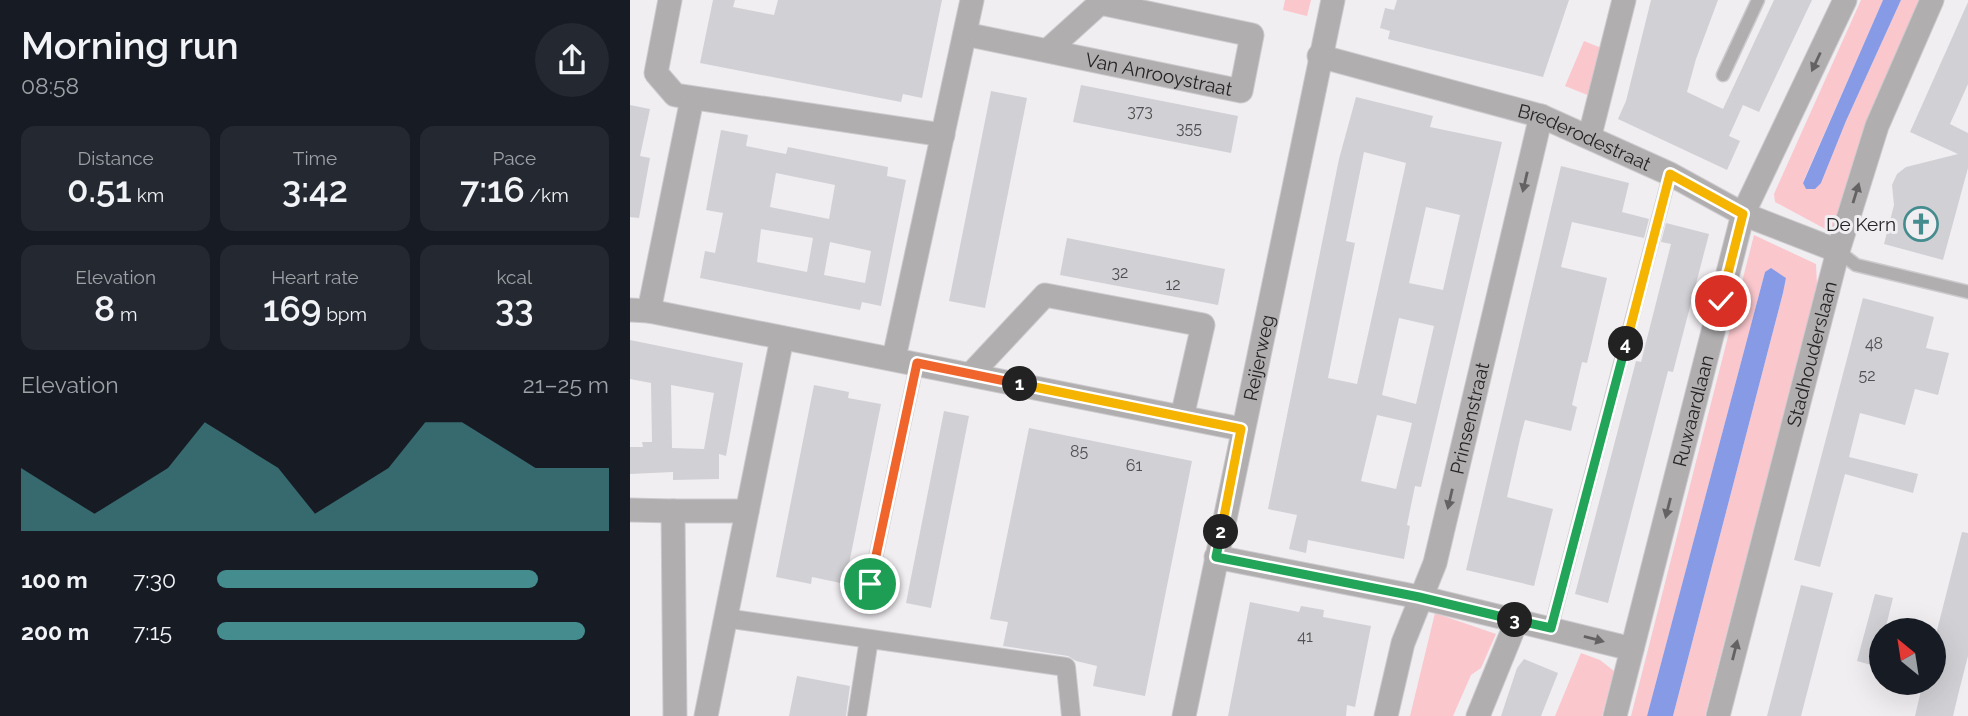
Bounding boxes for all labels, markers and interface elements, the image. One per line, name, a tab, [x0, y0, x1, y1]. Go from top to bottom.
text: Morning run	[21, 23, 239, 68]
button: share	[535, 23, 609, 97]
street label: Van Anrooystraat	[1083, 48, 1235, 100]
one-way arrow	[1810, 52, 1821, 72]
text: 08:58	[21, 72, 79, 99]
street label: Brederodestraat	[1515, 99, 1655, 175]
house number: 373	[1127, 102, 1153, 121]
house number: 355	[1176, 119, 1202, 138]
text: Distance	[78, 147, 154, 169]
text: Time	[293, 147, 337, 169]
text: Pace	[493, 147, 536, 169]
text: 0.51	[67, 169, 132, 210]
text: 3:42	[282, 169, 348, 210]
text: 7:16	[460, 169, 525, 210]
one-way arrow	[1519, 171, 1530, 193]
one-way arrow	[1852, 183, 1862, 204]
text: km	[132, 184, 164, 206]
text: /km	[525, 184, 569, 206]
church icon: De Kern	[1902, 205, 1940, 243]
place label: De Kern	[1826, 213, 1896, 235]
house number: 32	[1112, 263, 1128, 282]
text: Elevation	[75, 266, 156, 288]
text: Heart rate	[271, 266, 359, 288]
text: kcal	[497, 266, 532, 288]
pin	[1691, 271, 1751, 331]
house number: 12	[1165, 275, 1181, 294]
street label: Stadhouderslaan	[1782, 279, 1841, 429]
icon: check	[1702, 282, 1740, 320]
text: 8	[94, 288, 115, 329]
text: 169	[263, 288, 321, 329]
text: 33	[495, 288, 534, 329]
text: m	[115, 303, 137, 325]
text: bpm	[321, 303, 367, 325]
street label: Reijerweg	[1239, 313, 1278, 403]
pin: 4	[1608, 326, 1644, 362]
text: 4	[1620, 332, 1631, 354]
house number: 48	[1865, 334, 1883, 353]
street label: Ruwaardlaan	[1668, 352, 1718, 469]
street label: Prinsenstraat	[1445, 359, 1493, 476]
pin: 1	[1002, 366, 1038, 402]
house number: 52	[1858, 366, 1876, 385]
text: Elevation	[21, 371, 119, 398]
text: 21–25 m	[523, 371, 609, 398]
text: 1	[1015, 372, 1024, 394]
house number: 85	[1070, 442, 1088, 461]
house number: 61	[1126, 456, 1142, 475]
one-way arrow	[1444, 488, 1455, 510]
one-way arrow	[1662, 497, 1673, 519]
pin: 2	[1204, 514, 1238, 550]
text: 2	[1215, 520, 1226, 542]
pin	[840, 554, 900, 614]
icon: arrive	[851, 565, 889, 603]
text: 100 m	[21, 566, 88, 593]
text: 7:30	[133, 566, 176, 593]
pin: 3	[1498, 602, 1533, 638]
text: 3	[1509, 608, 1520, 630]
text: 200 m	[21, 618, 89, 645]
text: 7:15	[133, 618, 172, 645]
north arrow	[1869, 618, 1946, 695]
map controls	[1869, 618, 1946, 695]
house number: 41	[1297, 627, 1313, 646]
one-way arrow	[1583, 634, 1605, 645]
one-way arrow	[1730, 639, 1741, 661]

